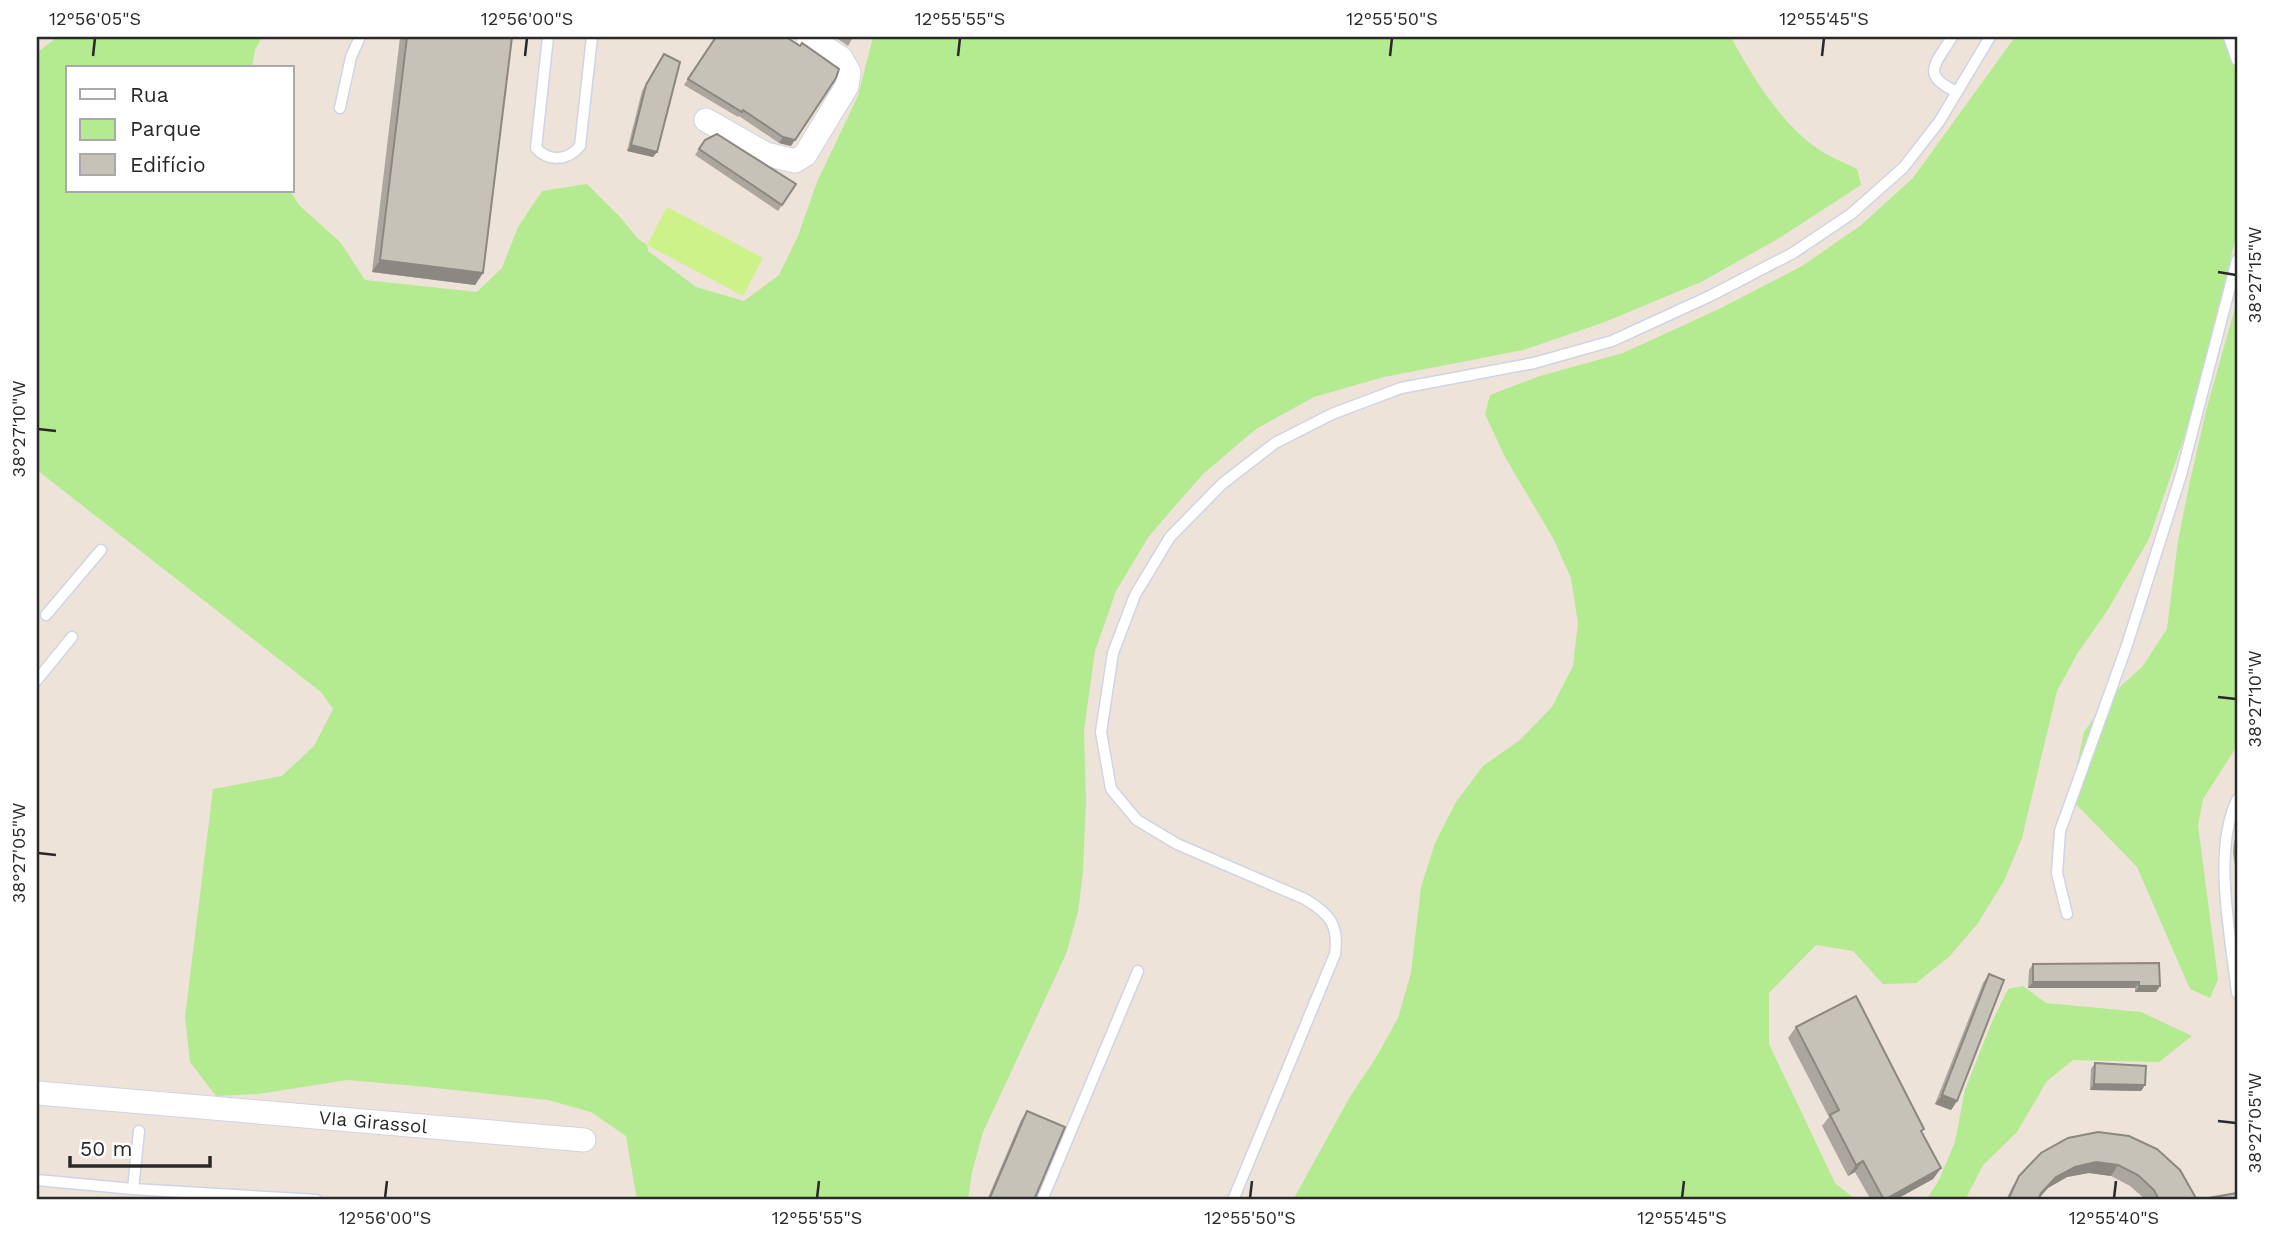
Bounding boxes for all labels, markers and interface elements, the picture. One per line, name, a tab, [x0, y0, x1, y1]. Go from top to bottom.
text: 12°56'05"S	[49, 8, 141, 29]
text: 12°56'00"S	[481, 8, 573, 29]
text: 12°55'55"S	[915, 8, 1005, 29]
text: 12°55'50"S	[1346, 8, 1438, 29]
text: 12°55'45"S	[1779, 8, 1869, 29]
legend	[66, 66, 294, 192]
text: Rua	[130, 82, 169, 107]
text: Parque	[130, 116, 201, 141]
text: Edifício	[130, 152, 206, 177]
text: 38°27'15"W	[2244, 227, 2265, 323]
text: 38°27'10"W	[8, 380, 29, 478]
text: 38°27'10"W	[2244, 650, 2265, 748]
text: 38°27'05"W	[8, 803, 29, 903]
text: 38°27'05"W	[2244, 1073, 2265, 1173]
street label: VIa Girassol	[318, 1106, 428, 1138]
scale bar	[70, 1125, 210, 1169]
text: 50 m	[80, 1136, 132, 1161]
text: 12°56'00"S	[339, 1207, 431, 1228]
text: 12°55'55"S	[772, 1207, 862, 1228]
text: 12°55'50"S	[1204, 1207, 1296, 1228]
text: 12°55'45"S	[1637, 1207, 1727, 1228]
text: 12°55'40"S	[2069, 1207, 2159, 1228]

